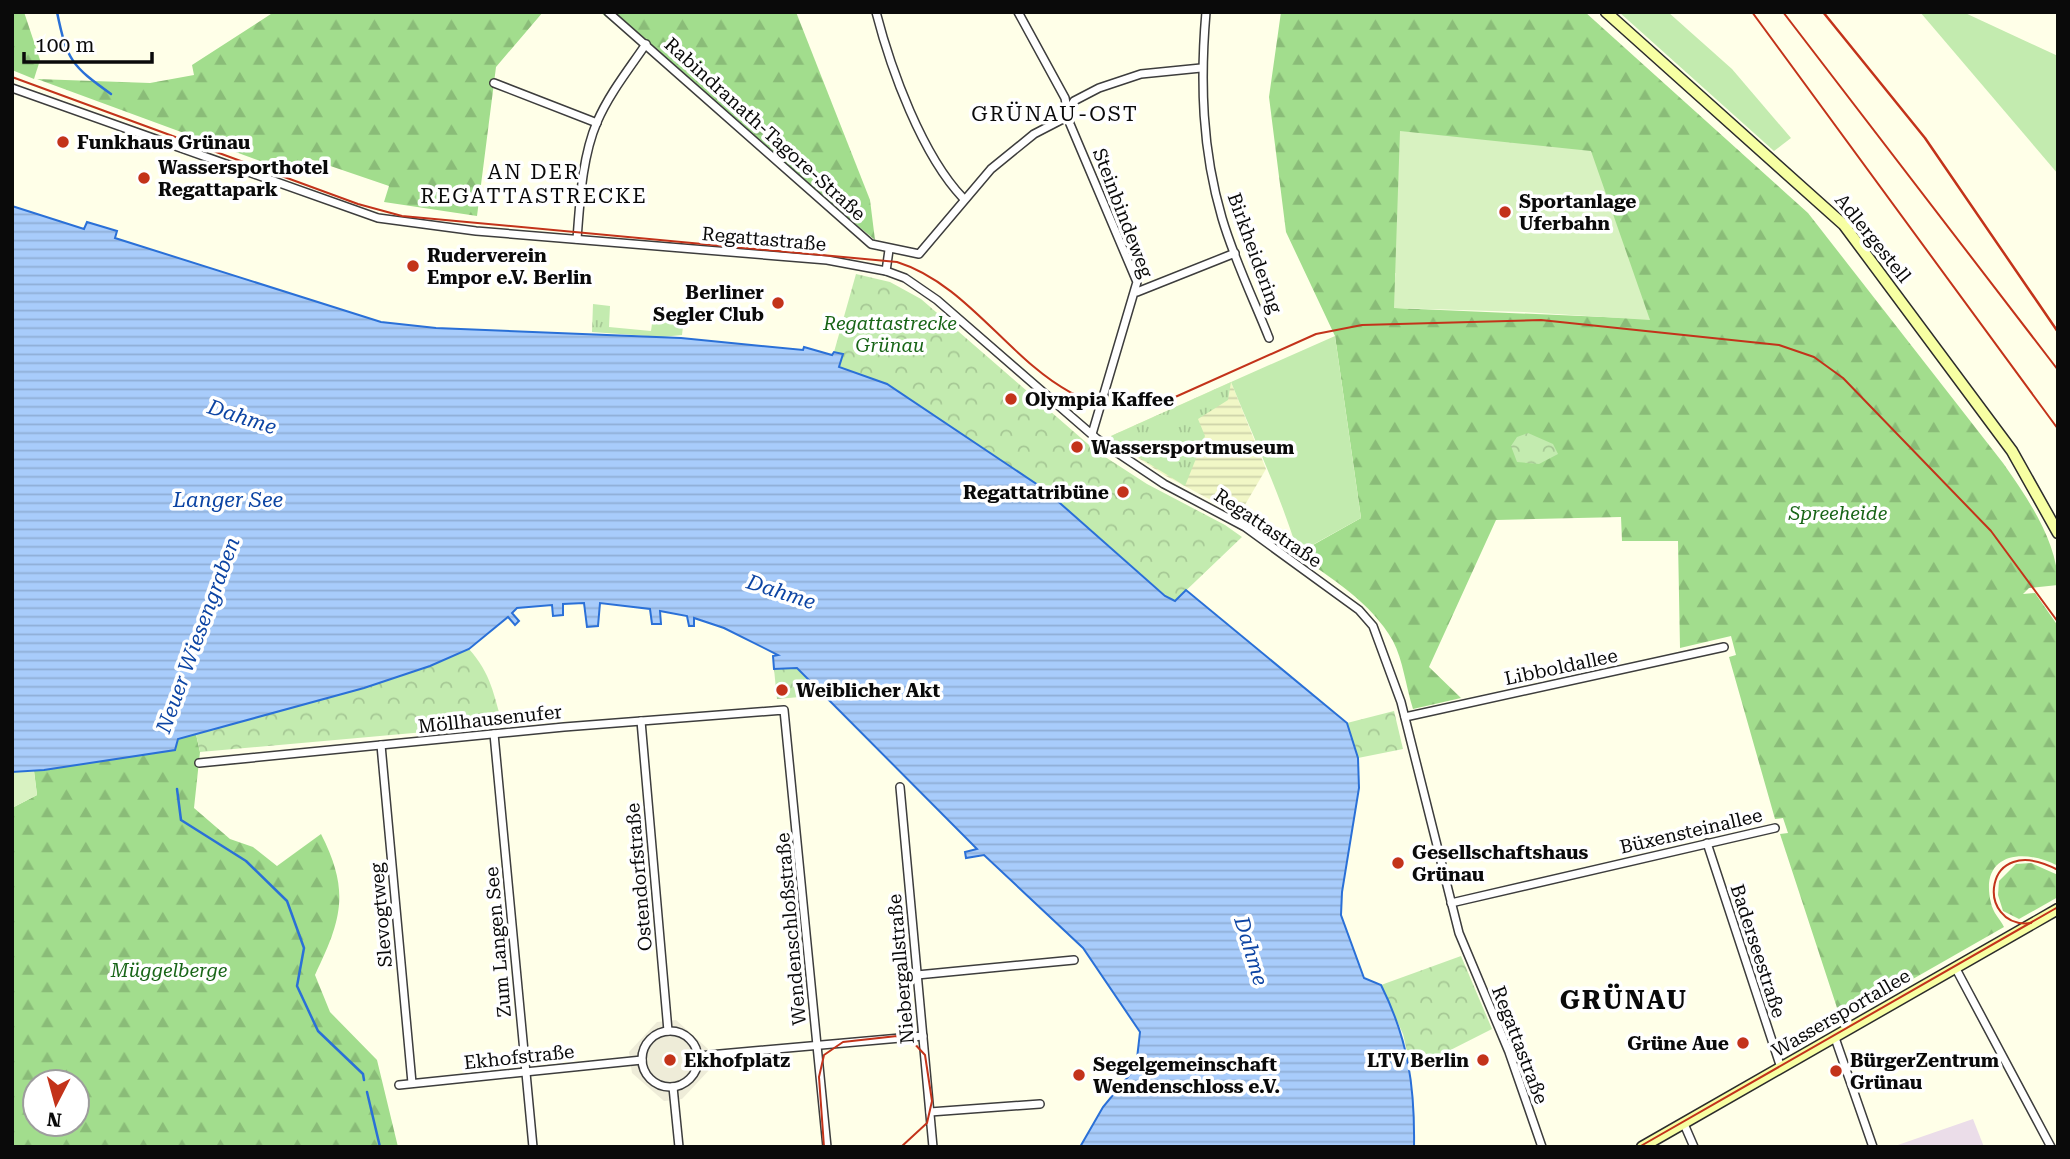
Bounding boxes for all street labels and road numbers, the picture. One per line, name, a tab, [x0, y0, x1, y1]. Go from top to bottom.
street label: Rabindranath-Tagore-Straße	[660, 33, 870, 225]
street label: Steinbindeweg	[1088, 145, 1158, 281]
street label: Adlergestell	[1830, 189, 1916, 287]
street label: Birkheidering	[1223, 190, 1287, 317]
street label: Regattastraße	[701, 222, 827, 256]
street label: Regattastraße	[1210, 484, 1326, 572]
street label: Libboldallee	[1502, 644, 1620, 690]
street label: Möllhausenufer	[417, 700, 563, 738]
street label: Ostendorfstraße	[621, 802, 657, 952]
street label: Büxensteinallee	[1617, 803, 1765, 859]
street label: Wendenschloßstraße	[771, 832, 811, 1026]
street label: Slevogtweg	[365, 862, 397, 968]
street label: Zum Langen See	[480, 866, 516, 1018]
street label: Baderseestraße	[1726, 881, 1790, 1021]
street label: Niebergallstraße	[883, 893, 919, 1045]
street label: Wassersportallee	[1768, 964, 1914, 1062]
street label: Regattastraße	[1487, 983, 1553, 1107]
street label: Ekhofstraße	[463, 1040, 575, 1074]

